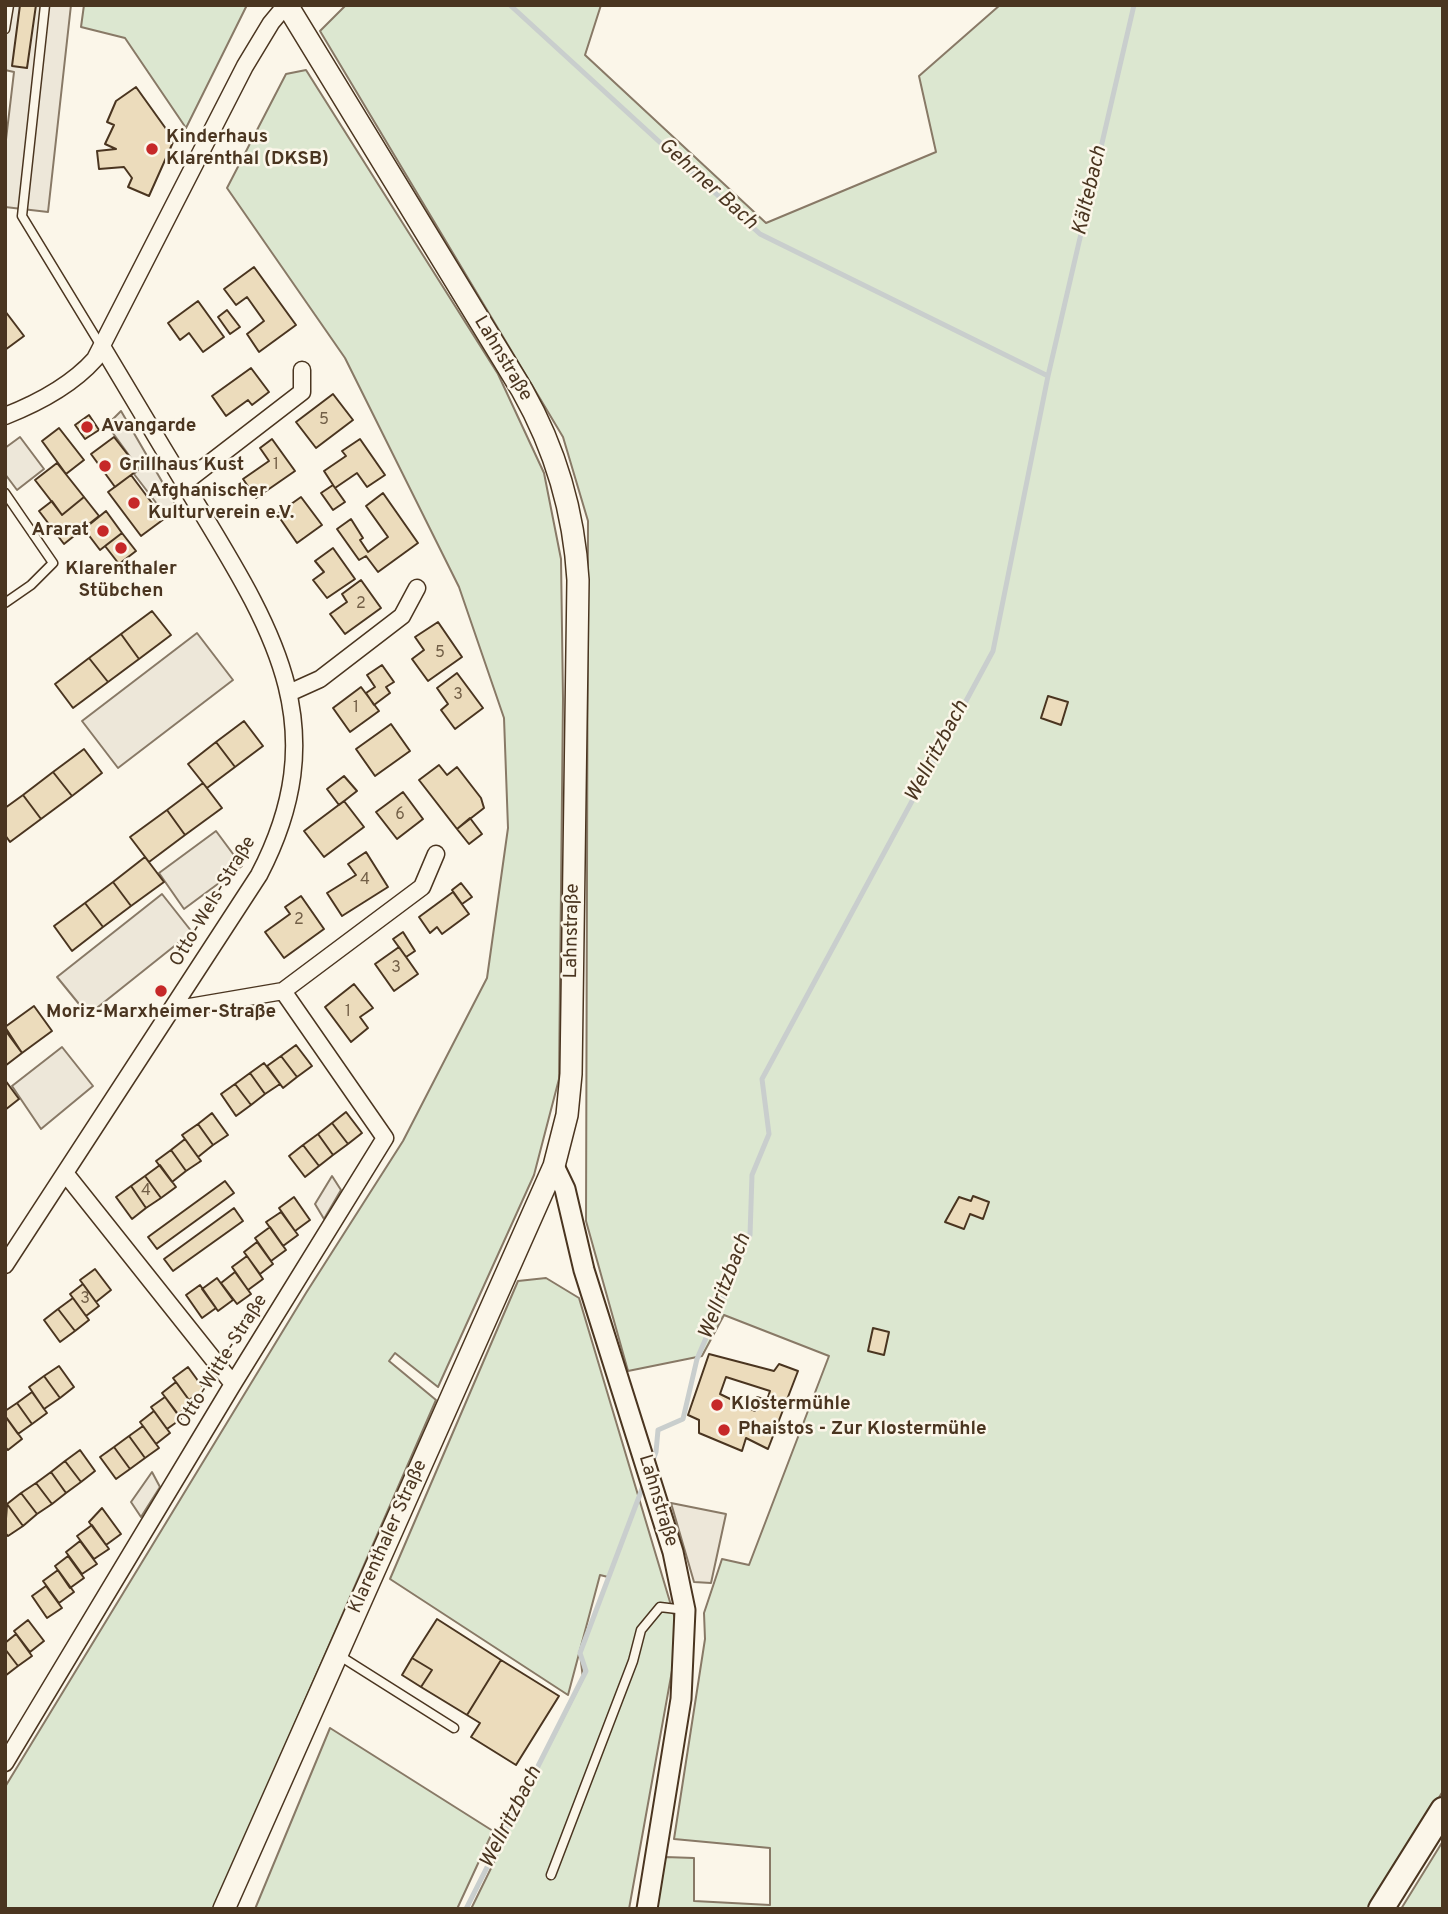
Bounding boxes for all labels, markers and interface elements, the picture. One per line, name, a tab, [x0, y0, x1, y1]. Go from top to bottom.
place label: Kinderhaus Klarenthal (DKSB)	[166, 127, 329, 171]
water label: Gehrner Bach	[652, 134, 762, 236]
marker: Kinderhaus Klarenthal (DKSB)	[144, 141, 160, 157]
water label: Kältebach	[1068, 144, 1114, 238]
street label: Lahnstraße	[468, 312, 536, 406]
house number: 5	[319, 411, 329, 431]
place label: Avangarde	[101, 416, 196, 438]
marker: Avangarde	[79, 419, 95, 435]
place label: Grillhaus Kust	[119, 455, 244, 477]
house number: 1	[273, 456, 279, 476]
marker: Grillhaus Kust	[97, 458, 113, 474]
place label: Afghanischer Kulturverein e.V.	[148, 481, 294, 525]
marker: Afghanischer Kulturverein e.V.	[126, 495, 142, 511]
place label: Ararat	[32, 520, 89, 542]
marker: Ararat	[95, 523, 111, 539]
marker: Klarenthaler Stübchen	[113, 540, 129, 556]
place label: Klarenthaler Stübchen	[65, 559, 177, 603]
house number: 2	[356, 595, 366, 615]
house number: 5	[435, 644, 445, 664]
house number: 3	[453, 686, 463, 706]
water label: Wellritzbach	[901, 697, 975, 807]
house number: 1	[353, 699, 359, 719]
house number: 6	[395, 806, 405, 826]
street label: Otto-Wels-Straße	[166, 833, 262, 971]
house number: 4	[360, 871, 370, 891]
street label: Lahnstraße	[561, 883, 585, 979]
house number: 2	[294, 911, 304, 931]
house number: 3	[391, 959, 401, 979]
marker: Moriz-Marxheimer-Straße	[153, 983, 169, 999]
place label: Moriz-Marxheimer-Straße	[46, 1002, 276, 1024]
house number: 1	[345, 1003, 351, 1023]
house number: 4	[141, 1182, 151, 1202]
water label: Wellritzbach	[694, 1230, 758, 1344]
house number: 3	[80, 1290, 90, 1310]
street label: Otto-Witte-Straße	[173, 1291, 273, 1433]
place label: Klostermühle	[731, 1394, 851, 1416]
marker: Klostermühle	[709, 1397, 725, 1413]
place label: Phaistos - Zur Klostermühle	[738, 1419, 987, 1441]
marker: Phaistos - Zur Klostermühle	[716, 1422, 732, 1438]
street label: Lahnstraße	[632, 1452, 682, 1550]
street label: Klarenthaler Straße	[345, 1457, 433, 1617]
water label: Wellritzbach	[475, 1763, 549, 1873]

